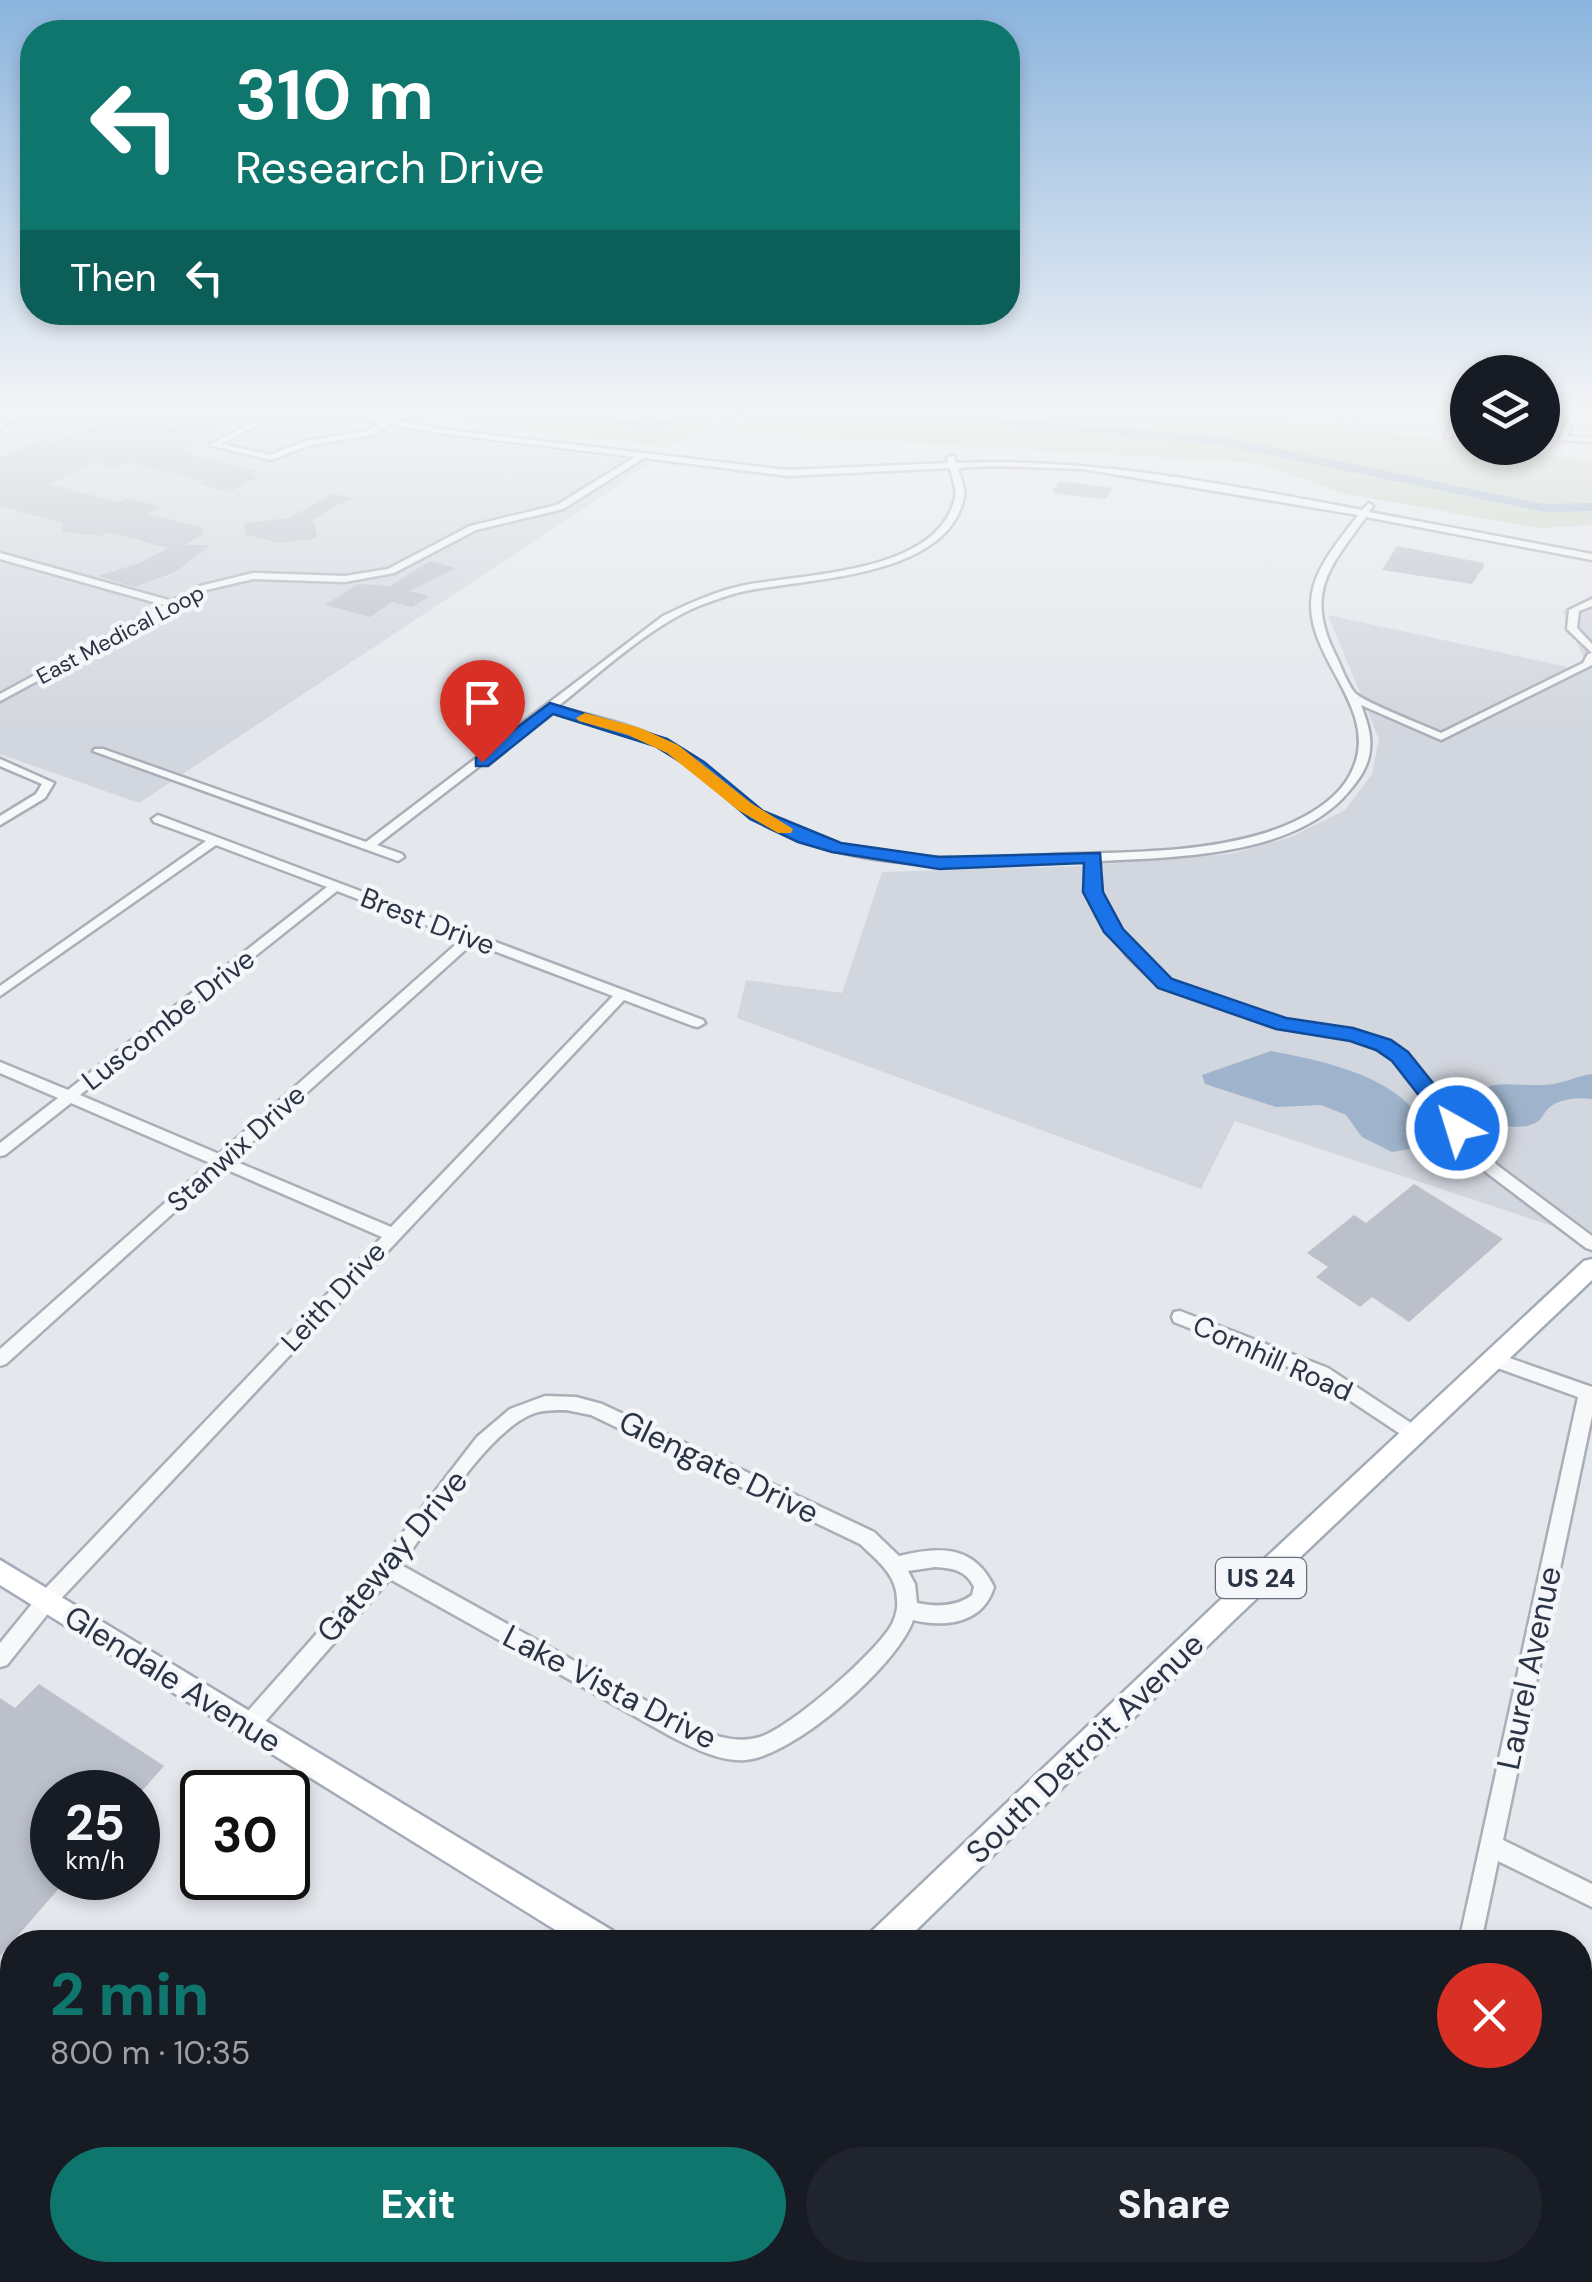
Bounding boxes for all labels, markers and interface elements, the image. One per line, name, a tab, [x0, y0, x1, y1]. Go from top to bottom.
text: 310 m	[235, 50, 434, 141]
icon: left	[70, 60, 200, 190]
text: Research Drive	[235, 138, 545, 197]
icon: left	[177, 250, 232, 305]
text: Then	[70, 253, 157, 303]
map controls	[1450, 355, 1560, 465]
button: layers	[1450, 355, 1560, 465]
street label: East Medical Loop	[31, 578, 209, 691]
pin	[440, 660, 525, 763]
icon: arrive	[455, 675, 510, 730]
street label: Brest Drive	[355, 879, 500, 964]
street label: Luscombe Drive	[74, 940, 262, 1098]
street label: Stanwix Drive	[159, 1076, 313, 1220]
position arrow	[1405, 1076, 1509, 1180]
street label: Leith Drive	[273, 1233, 394, 1359]
street label: Cornhill Road	[1187, 1307, 1358, 1410]
street label: Glengate Drive	[612, 1400, 826, 1534]
street label: Gateway Drive	[307, 1461, 477, 1651]
road number: US 24	[1216, 1558, 1306, 1598]
street label: Laurel Avenue	[1487, 1563, 1571, 1773]
street label: Glendale Avenue	[57, 1595, 289, 1763]
street label: Lake Vista Drive	[496, 1615, 724, 1759]
street label: South Detroit Avenue	[957, 1623, 1213, 1873]
speed limit sign: 30	[180, 1770, 310, 1900]
text: 25	[65, 1790, 125, 1856]
text: km/h	[65, 1844, 125, 1877]
text: 2 min	[50, 1955, 209, 2034]
button: close	[1437, 1963, 1542, 2068]
text: 800 m · 10:35	[50, 2032, 250, 2074]
button: Exit	[50, 2147, 786, 2262]
button: Share	[806, 2147, 1542, 2262]

